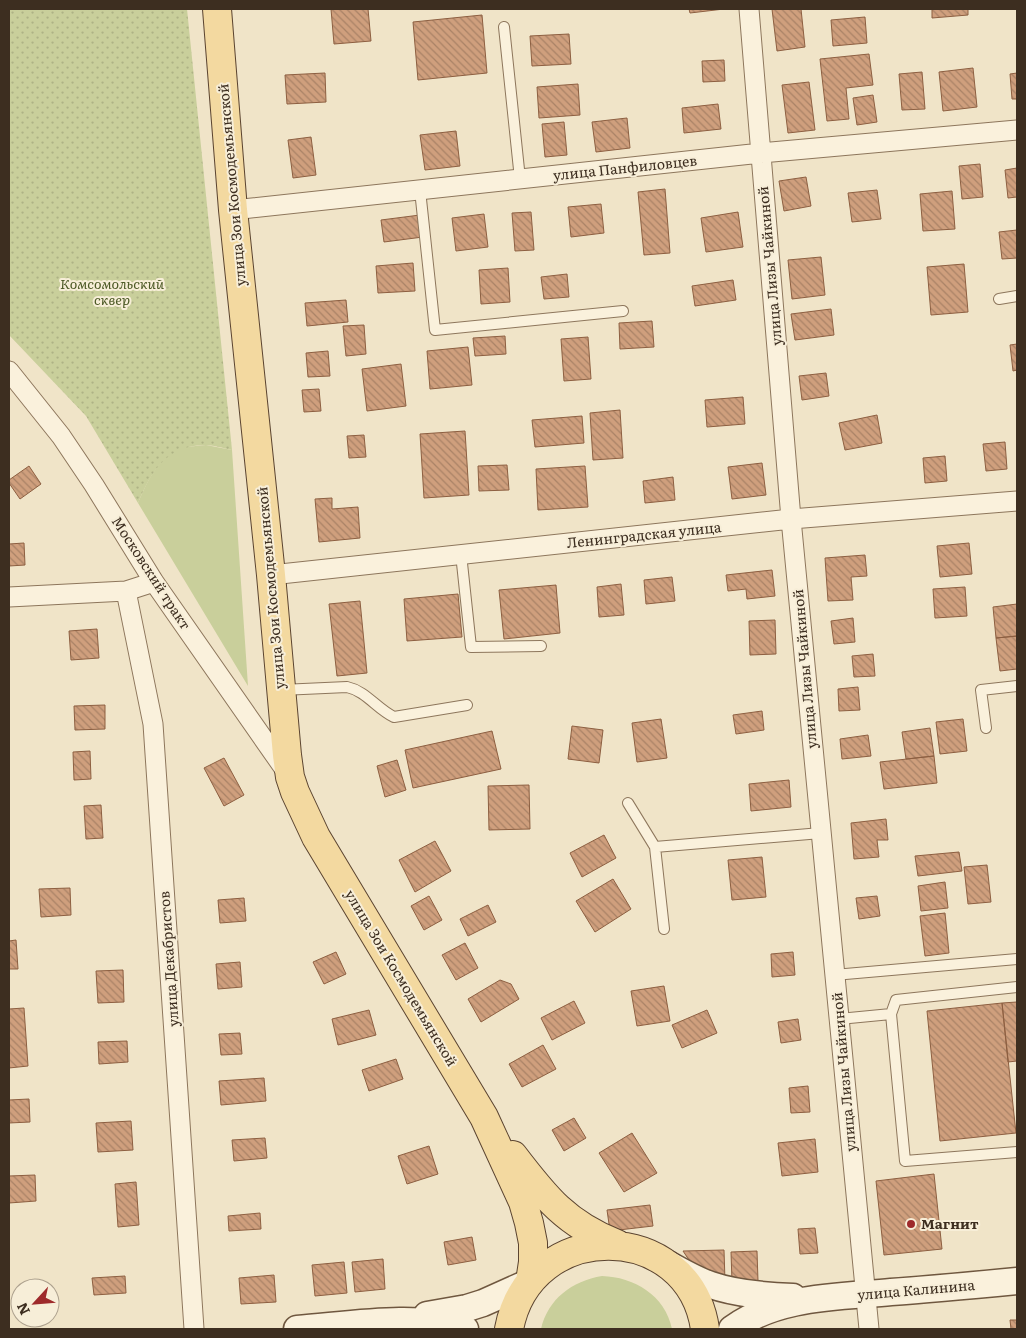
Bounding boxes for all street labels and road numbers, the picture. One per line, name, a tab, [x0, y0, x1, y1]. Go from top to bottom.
street label: улица Зои Космодемьянской	[212, 83, 250, 287]
street label: улица Панфиловцев	[552, 149, 698, 185]
street label: улица Лизы Чайкиной	[752, 185, 786, 347]
street label: улица Зои Космодемьянской	[251, 486, 289, 690]
street label: Московский тракт	[108, 512, 196, 633]
street label: Ленинградская улица	[566, 516, 723, 552]
street label: улица Лизы Чайкиной	[787, 588, 821, 750]
street label: улица Зои Космодемьянской	[341, 885, 463, 1070]
street label: улица Декабристов	[153, 890, 183, 1028]
street label: улица Лизы Чайкиной	[826, 991, 860, 1153]
street label: улица Калинина	[856, 1274, 976, 1304]

